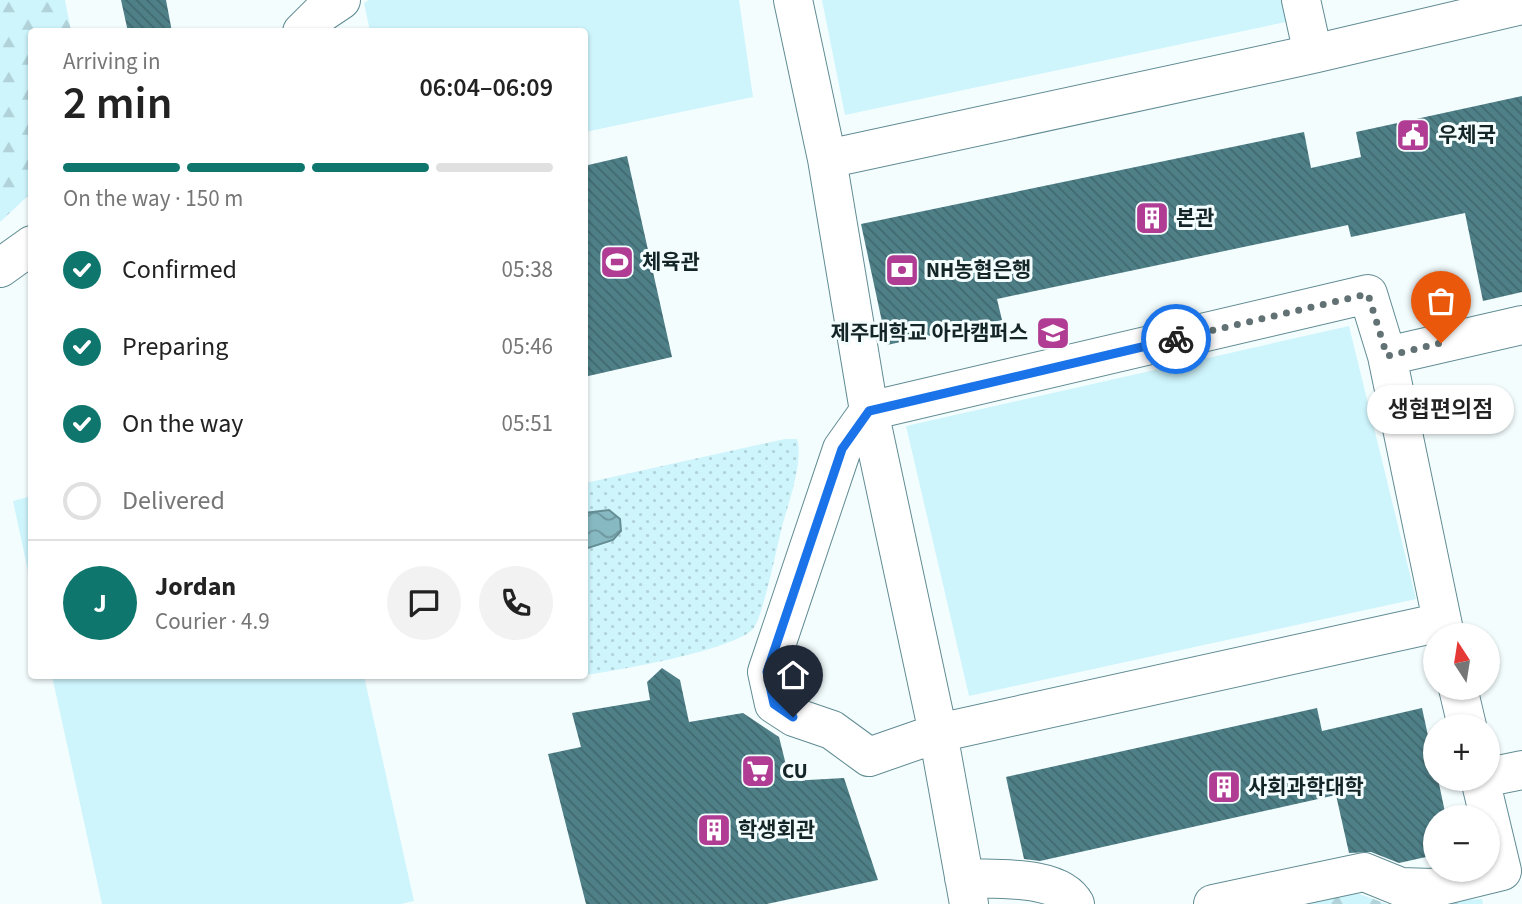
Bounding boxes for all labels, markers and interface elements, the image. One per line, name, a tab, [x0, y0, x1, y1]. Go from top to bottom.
text: Arriving in	[63, 45, 161, 78]
text: 06:04–06:09	[420, 69, 553, 106]
text: 2 min	[63, 71, 172, 136]
public building icon: 우체국	[1394, 116, 1432, 154]
place label: 우체국	[1438, 120, 1496, 150]
text: On the way · 150 m	[63, 182, 243, 215]
building icon: 본관	[1133, 199, 1171, 237]
place label: 본관	[1176, 203, 1215, 233]
sports icon: 체육관	[598, 243, 636, 281]
place label: 체육관	[642, 247, 700, 277]
icon: check	[63, 251, 101, 289]
text: Confirmed	[122, 251, 237, 288]
bank icon: NH농협은행	[883, 251, 921, 289]
text: 05:38	[502, 253, 553, 286]
place label: NH농협은행	[926, 255, 1031, 285]
pin	[1411, 271, 1471, 343]
icon: bag	[1422, 282, 1460, 320]
courier	[1141, 304, 1211, 374]
school or university icon: 제주대학교 아라캠퍼스	[1034, 314, 1072, 352]
place label: 제주대학교 아라캠퍼스	[831, 318, 1028, 348]
icon: bike	[1157, 320, 1195, 358]
icon: check	[63, 328, 101, 366]
text: Preparing	[122, 328, 228, 365]
text: 05:46	[502, 330, 553, 363]
callout: 생협편의점	[1368, 385, 1514, 434]
text: 생협편의점	[1388, 393, 1493, 426]
icon: check	[63, 405, 101, 443]
text: On the way	[122, 405, 243, 442]
text: 05:51	[502, 407, 553, 440]
text: Delivered	[122, 482, 225, 519]
button: chat	[387, 566, 461, 640]
button: phone	[479, 566, 553, 640]
text: Jordan	[155, 568, 236, 605]
text: J	[93, 585, 107, 622]
text: Courier · 4.9	[155, 605, 270, 638]
north arrow	[1423, 623, 1500, 700]
map controls	[1423, 623, 1500, 882]
pin	[763, 645, 823, 717]
icon: home	[774, 656, 812, 694]
button: +	[1423, 714, 1500, 791]
supermarket icon: CU	[739, 752, 777, 790]
place label: CU	[782, 756, 808, 786]
building icon: 사회과학대학	[1205, 768, 1243, 806]
place label: 사회과학대학	[1248, 772, 1364, 802]
button: −	[1423, 805, 1500, 882]
building icon: 학생회관	[695, 811, 733, 849]
place label: 학생회관	[738, 815, 815, 845]

